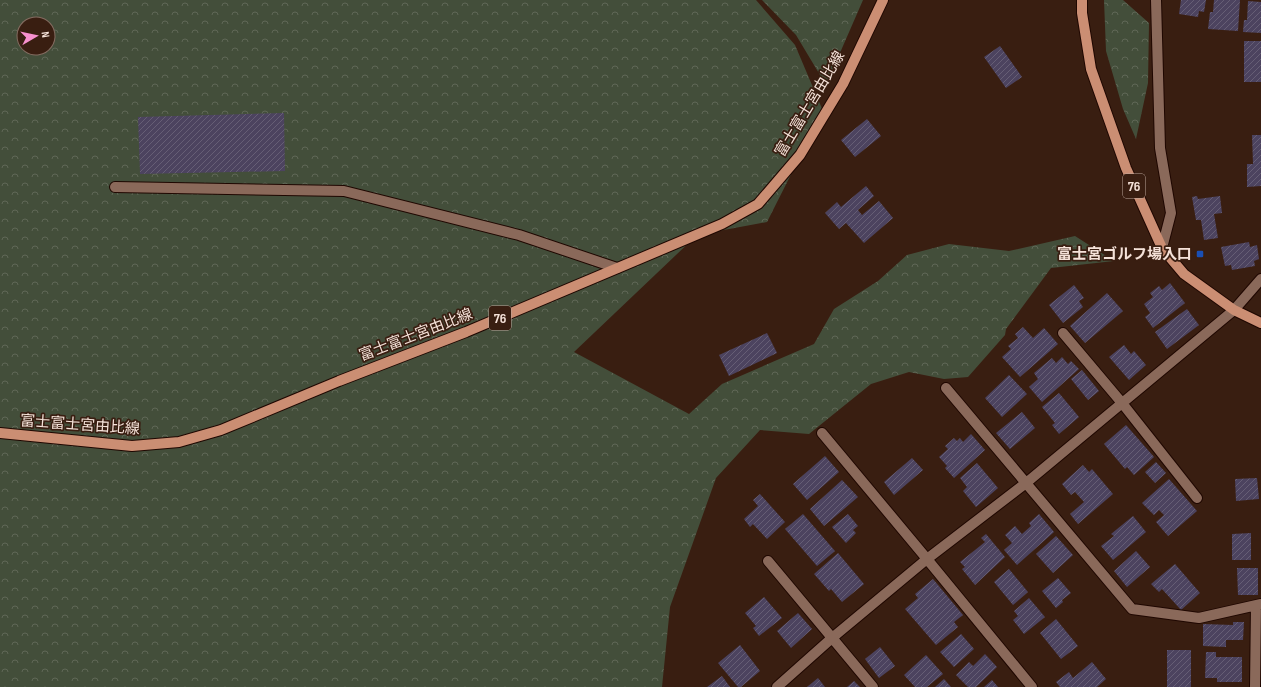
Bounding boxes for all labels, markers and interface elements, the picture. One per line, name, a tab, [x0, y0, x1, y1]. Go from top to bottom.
north arrow	[16, 16, 56, 56]
text: N	[39, 31, 52, 39]
street label: 富士富士宮由比線	[771, 48, 849, 160]
road number: 76	[1123, 174, 1145, 198]
place label: 富士宮ゴルフ場入口	[1057, 245, 1192, 264]
marker: 富士宮ゴルフ場入口	[1195, 249, 1205, 259]
street label: 富士富士宮由比線	[357, 305, 475, 365]
road number: 76	[489, 306, 511, 330]
street label: 富士富士宮由比線	[19, 411, 141, 439]

